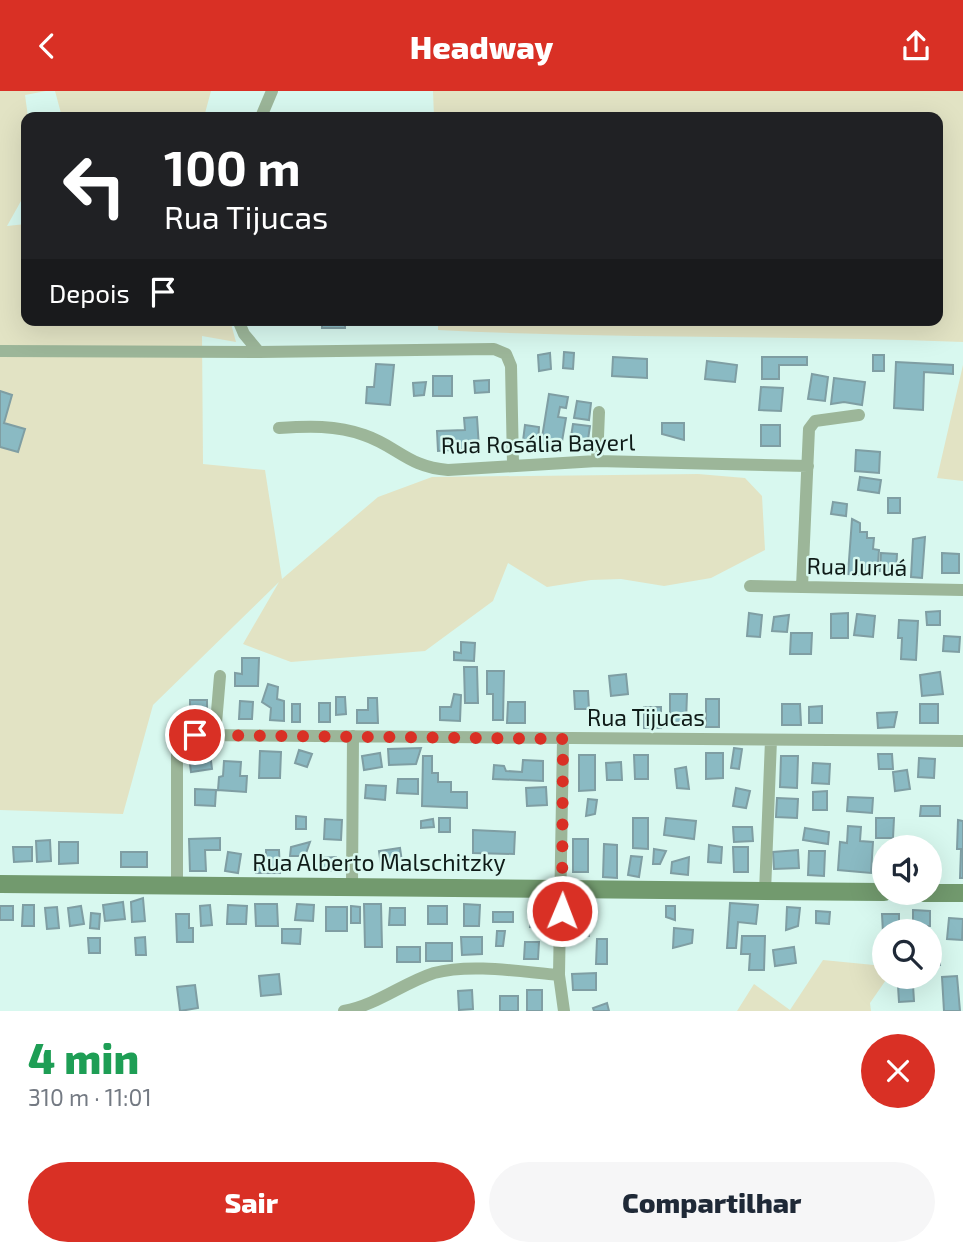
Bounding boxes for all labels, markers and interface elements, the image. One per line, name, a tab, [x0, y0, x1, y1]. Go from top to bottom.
icon: back	[28, 27, 66, 65]
text: Headway	[410, 27, 553, 65]
icon: share	[897, 27, 935, 65]
text: 100 m	[164, 137, 301, 196]
icon: left	[49, 140, 140, 231]
text: Rua Tijucas	[164, 197, 328, 235]
icon: arrive	[144, 273, 182, 311]
text: Depois	[49, 277, 130, 308]
street label: Rua Rosália Bayerl	[441, 427, 635, 459]
street label: Rua Juruá	[807, 551, 908, 581]
street label: Rua Tijucas	[587, 703, 705, 731]
pin	[165, 705, 225, 765]
icon: arrive	[176, 716, 214, 754]
map controls	[872, 835, 942, 989]
button: sound	[872, 835, 942, 905]
street label: Rua Alberto Malschitzky	[252, 848, 506, 876]
position arrow	[525, 874, 599, 948]
button: search	[872, 919, 942, 989]
text: 4 min	[28, 1032, 139, 1082]
button: close	[861, 1034, 935, 1108]
text: 310 m · 11:01	[28, 1083, 152, 1111]
button: Sair	[28, 1162, 475, 1242]
button: Compartilhar	[489, 1162, 935, 1242]

